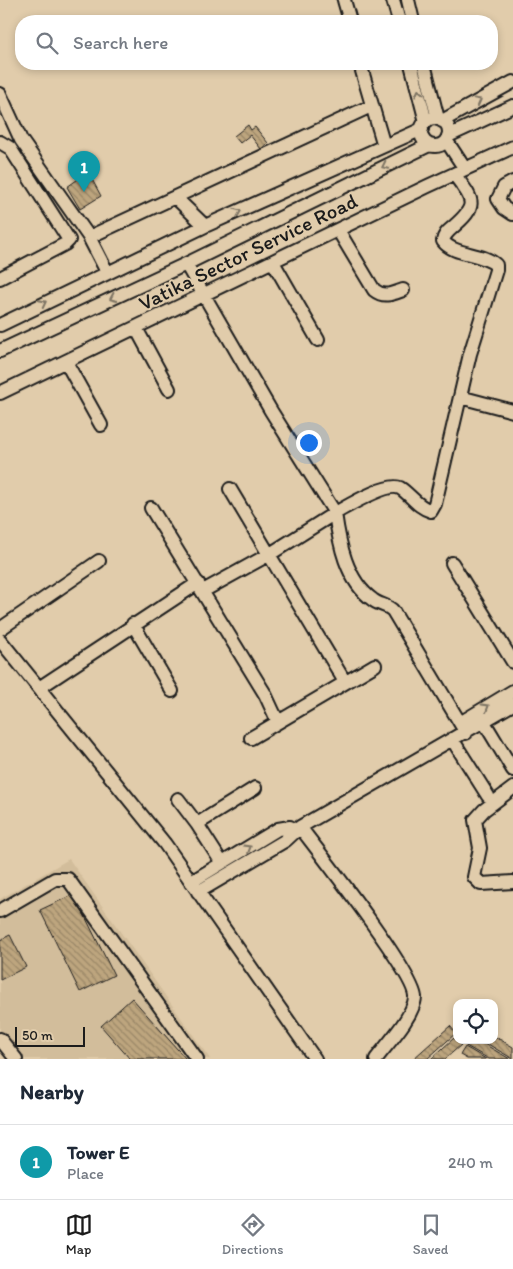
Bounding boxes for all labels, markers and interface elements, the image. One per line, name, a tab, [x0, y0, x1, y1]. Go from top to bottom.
search box	[15, 15, 498, 70]
icon: search	[33, 29, 61, 57]
text: Search here	[73, 31, 168, 54]
one-way arrow	[414, 88, 425, 97]
one-way arrow	[472, 97, 481, 107]
pin: 1	[68, 151, 100, 192]
one-way arrow	[381, 160, 390, 170]
street label: Vatika Sector Service Road	[134, 187, 362, 315]
one-way arrow	[233, 208, 242, 218]
one-way arrow	[109, 292, 118, 302]
one-way arrow	[38, 299, 47, 309]
your location	[296, 430, 322, 456]
one-way arrow	[481, 704, 490, 714]
one-way arrow	[242, 844, 251, 854]
map controls	[453, 999, 498, 1044]
button: locate	[453, 999, 498, 1044]
scale bar	[15, 1024, 85, 1047]
text: 50 m	[22, 1027, 53, 1044]
text: Nearby	[20, 1079, 84, 1104]
text: Tower E	[67, 1141, 129, 1164]
text: 1	[32, 1153, 40, 1172]
text: 240 m	[448, 1153, 493, 1172]
text: Place	[67, 1164, 104, 1183]
tab: Map	[65, 1211, 93, 1258]
tab: Directions	[222, 1211, 283, 1258]
tab: Saved	[413, 1211, 448, 1258]

